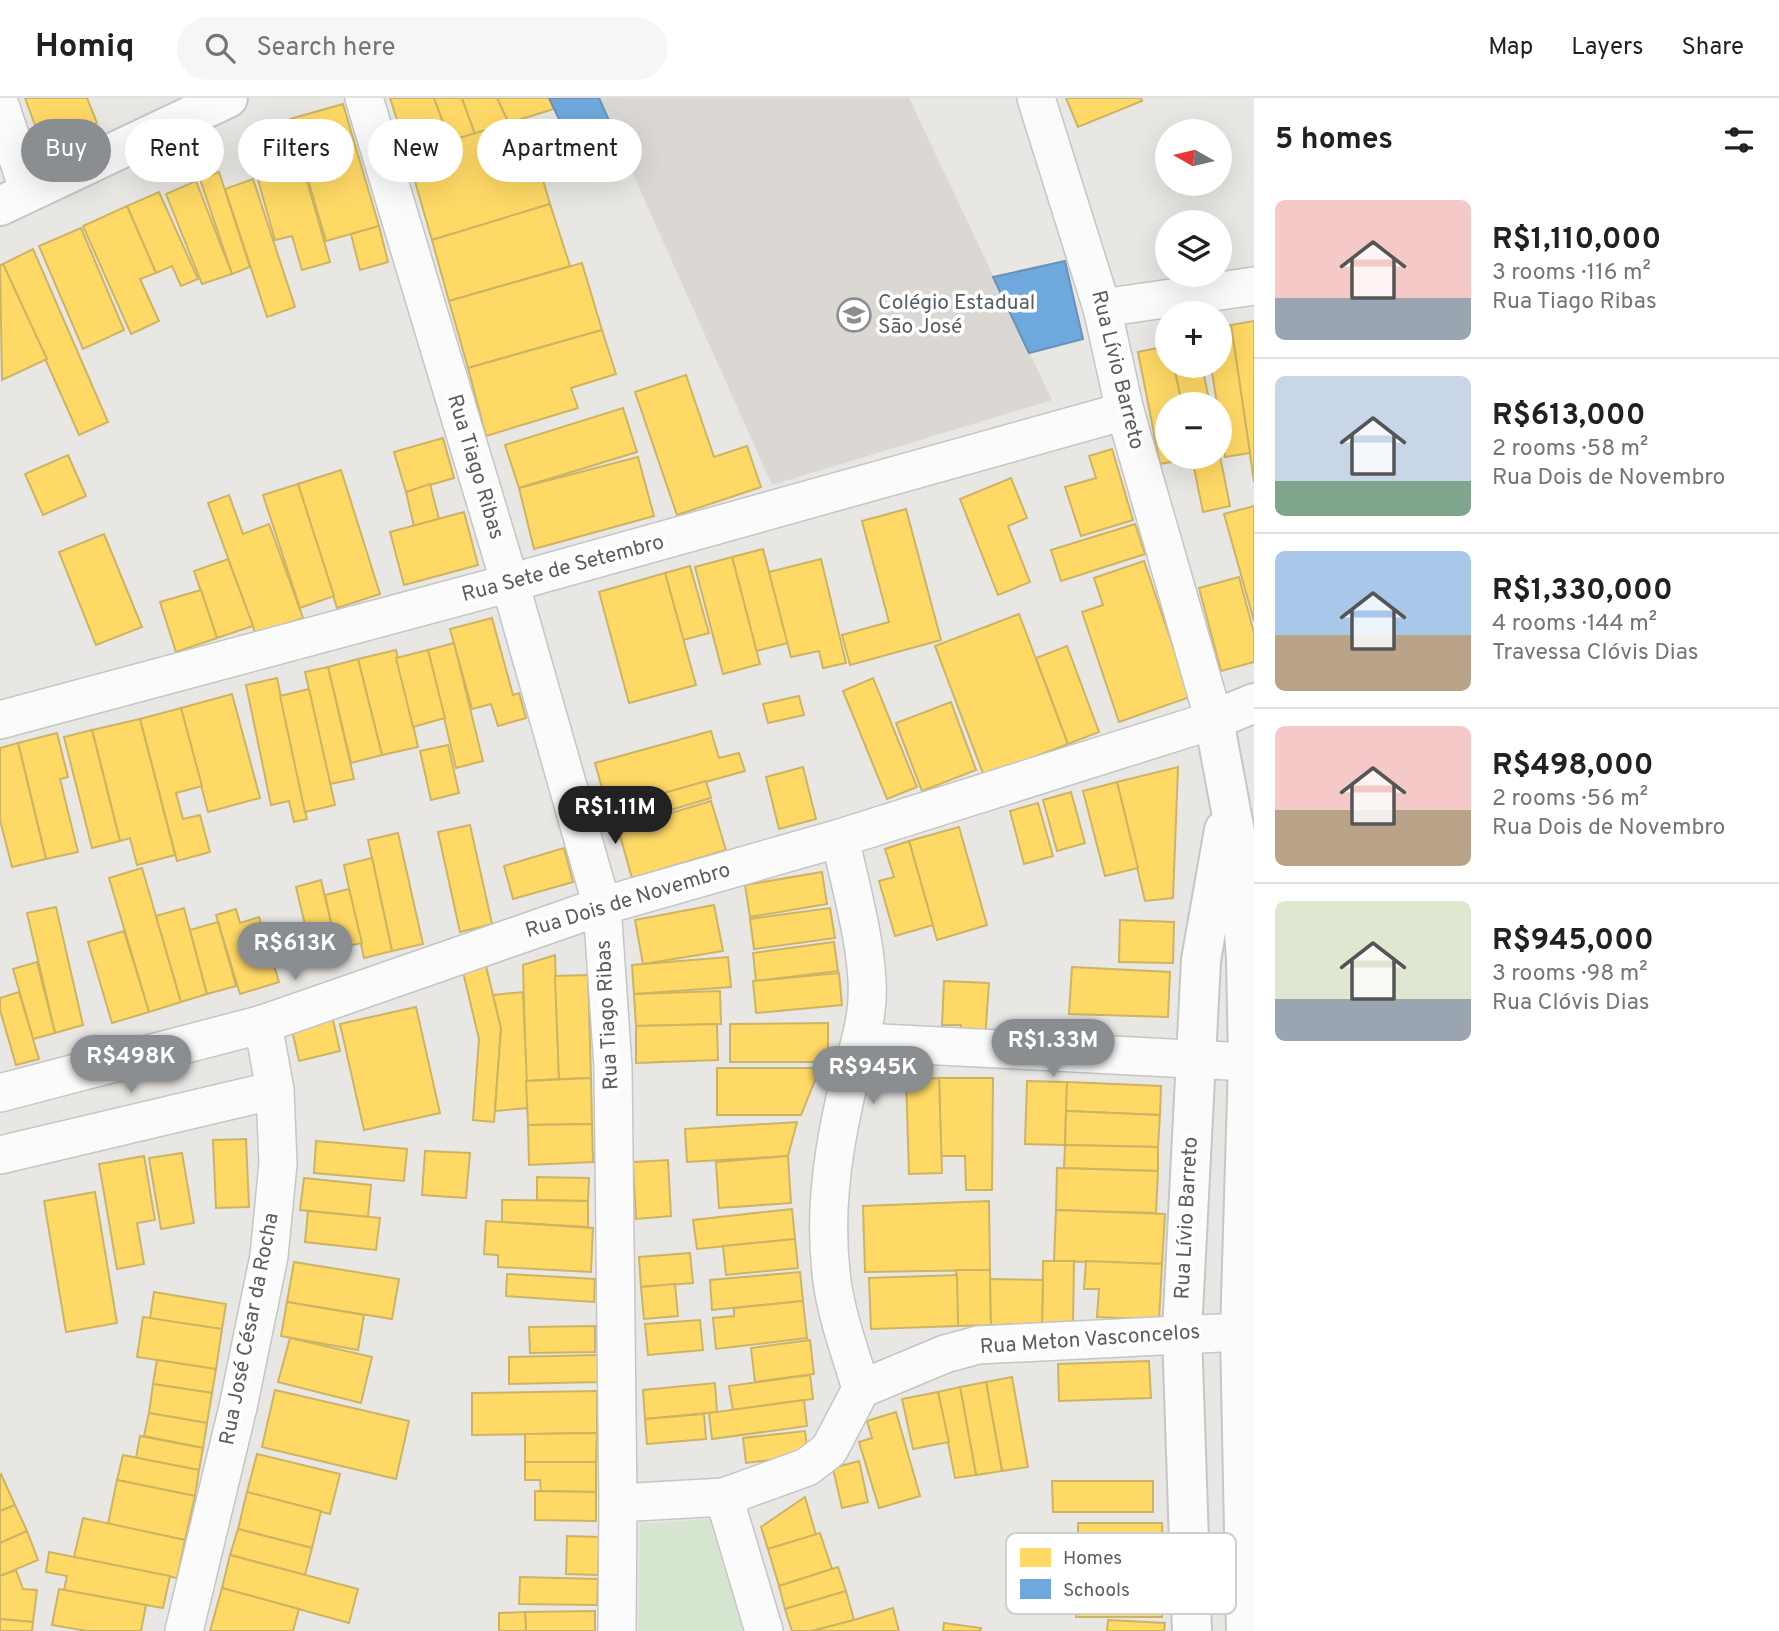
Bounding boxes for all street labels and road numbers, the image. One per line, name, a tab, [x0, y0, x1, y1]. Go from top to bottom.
street label: Rua Lívio Barreto	[1084, 288, 1150, 452]
street label: Rua Tiago Ribas	[440, 391, 510, 543]
street label: Rua Sete de Setembro	[459, 529, 667, 609]
street label: Rua Dois de Novembro	[522, 857, 734, 945]
street label: Rua Tiago Ribas	[591, 939, 625, 1091]
street label: Rua Lívio Barreto	[1169, 1136, 1205, 1300]
street label: Rua José César da Rocha	[214, 1210, 286, 1448]
street label: Rua Meton Vasconcelos	[979, 1319, 1201, 1361]

